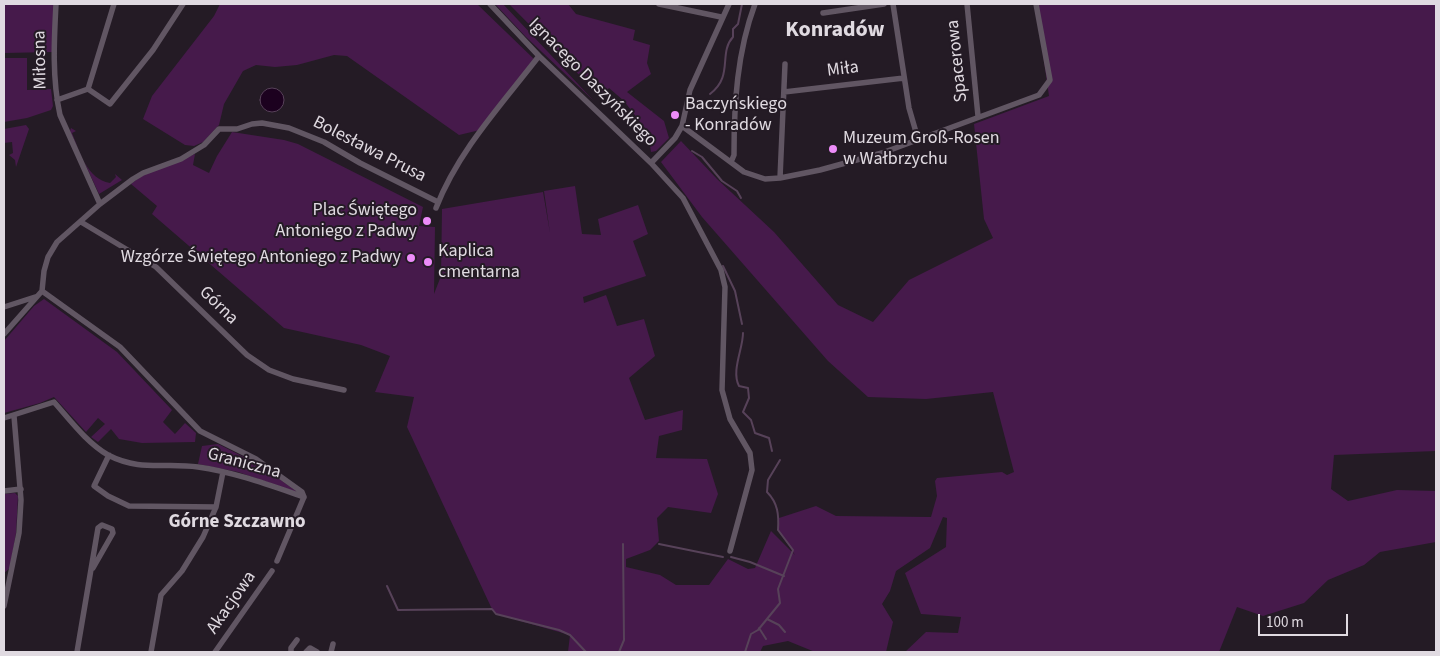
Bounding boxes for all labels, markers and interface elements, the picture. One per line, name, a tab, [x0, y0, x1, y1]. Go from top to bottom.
street label: Ignacego Daszyńskiego	[523, 14, 661, 152]
district label: Konradów	[785, 18, 885, 44]
street label: Spacerowa	[943, 19, 973, 103]
street label: Miłosna	[30, 30, 52, 90]
street label: Miła	[826, 57, 860, 83]
place label: Baczyńskiego - Konradów	[685, 94, 787, 136]
marker: Baczyńskiego - Konradów	[669, 109, 681, 121]
street label: Bolesława Prusa	[309, 112, 429, 188]
place label: Muzeum Groß-Rosen w Wałbrzychu	[843, 128, 1000, 170]
marker: Muzeum Groß-Rosen w Wałbrzychu	[827, 143, 839, 155]
place label: Plac Świętego Antoniego z Padwy	[276, 200, 417, 242]
marker: Plac Świętego Antoniego z Padwy	[421, 215, 433, 227]
place label: Kaplica cmentarna	[438, 241, 520, 284]
place label: Wzgórze Świętego Antoniego z Padwy	[121, 247, 401, 269]
marker: Wzgórze Świętego Antoniego z Padwy	[405, 252, 417, 264]
marker: Kaplica cmentarna	[422, 256, 434, 268]
street label: Górna	[194, 282, 242, 330]
street label: Graniczna	[205, 444, 283, 484]
district label: Górne Szczawno	[168, 512, 306, 534]
street label: Akacjowa	[203, 567, 261, 639]
scale bar	[1260, 604, 1350, 636]
text: 100 m	[1266, 612, 1304, 633]

